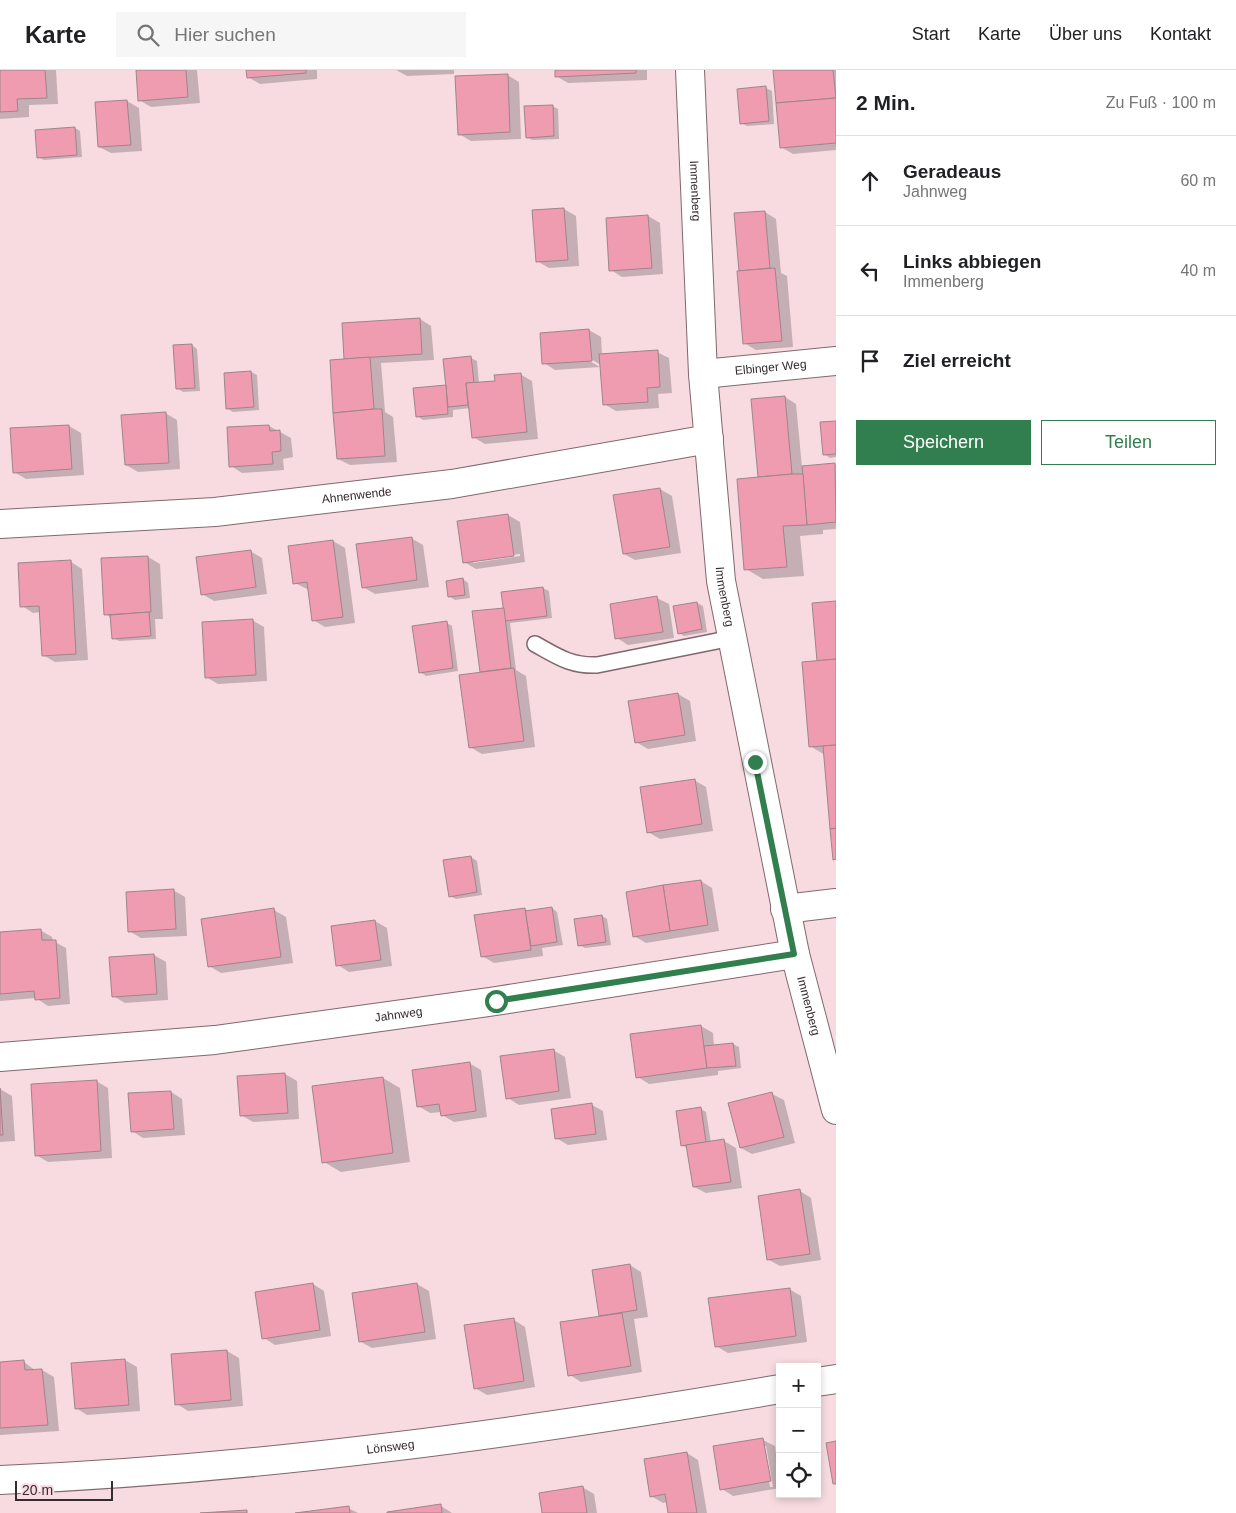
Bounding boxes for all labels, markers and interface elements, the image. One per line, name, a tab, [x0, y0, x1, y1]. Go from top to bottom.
search box	[116, 12, 466, 57]
text: Karte	[25, 21, 86, 48]
icon: search	[134, 21, 162, 49]
text: Hier suchen	[174, 24, 276, 45]
text: Start	[912, 24, 950, 44]
text: Karte	[978, 24, 1021, 44]
text: Über uns	[1049, 24, 1122, 44]
text: Kontakt	[1150, 24, 1211, 44]
text: 2 Min.	[856, 91, 916, 114]
text: Zu Fuß · 100 m	[1106, 94, 1216, 111]
street label: Immenberg	[687, 160, 703, 222]
text: Geradeaus	[903, 161, 1001, 182]
icon: ahead	[856, 167, 884, 195]
text: 60 m	[1180, 172, 1216, 189]
text: Jahnweg	[903, 183, 967, 200]
text: Links abbiegen	[903, 251, 1041, 272]
icon: left	[856, 257, 884, 285]
text: 40 m	[1180, 262, 1216, 279]
text: Immenberg	[903, 273, 984, 290]
icon: arrive	[856, 347, 884, 375]
text: Ziel erreicht	[903, 350, 1011, 371]
street label: Elbinger Weg	[734, 357, 807, 378]
button: Speichern	[856, 420, 1031, 465]
button: Teilen	[1041, 420, 1216, 465]
street label: Ahnenwende	[321, 484, 393, 506]
street label: Immenberg	[713, 566, 737, 628]
route end	[744, 751, 767, 774]
street label: Immenberg	[794, 975, 823, 1037]
route start	[485, 990, 508, 1013]
street label: Jahnweg	[374, 1004, 423, 1025]
map controls	[776, 1363, 821, 1498]
button: +	[776, 1363, 821, 1408]
button: −	[776, 1408, 821, 1453]
street label: Lönsweg	[366, 1437, 415, 1457]
button: locate	[776, 1453, 821, 1498]
scale bar	[15, 1478, 112, 1501]
text: 20 m	[22, 1482, 53, 1498]

